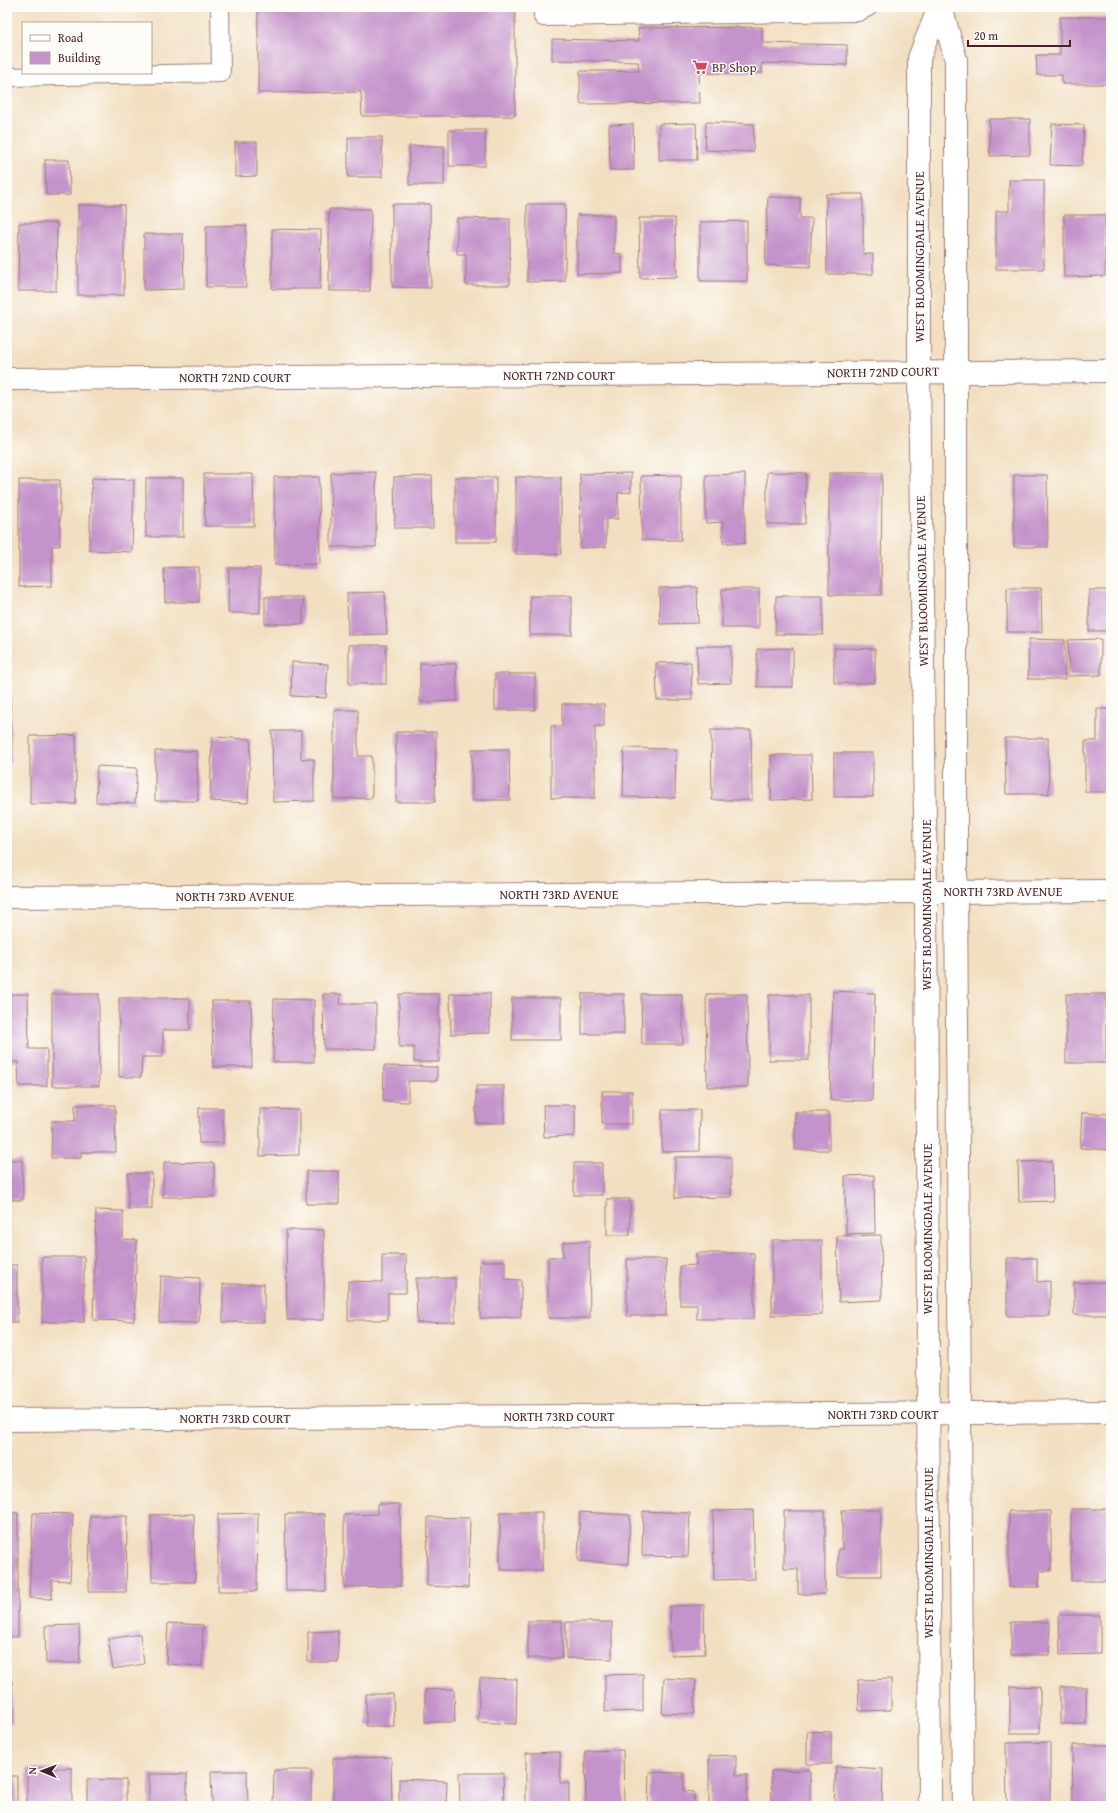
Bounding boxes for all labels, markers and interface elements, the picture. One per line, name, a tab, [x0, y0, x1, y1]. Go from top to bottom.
legend	[22, 22, 152, 74]
scale bar	[968, 22, 1070, 48]
text: 20 m	[974, 27, 998, 44]
text: Road	[58, 29, 84, 46]
text: Building	[58, 49, 101, 66]
supermarket icon: BP Shop	[691, 58, 709, 76]
place label: BP Shop	[712, 58, 757, 77]
street label: WEST BLOOMINGDALE AVENUE	[910, 171, 929, 343]
street label: NORTH 72ND COURT	[827, 362, 940, 382]
street label: NORTH 72ND COURT	[503, 366, 616, 385]
street label: NORTH 72ND COURT	[179, 368, 292, 387]
street label: WEST BLOOMINGDALE AVENUE	[911, 495, 933, 667]
street label: WEST BLOOMINGDALE AVENUE	[917, 819, 936, 991]
street label: NORTH 73RD AVENUE	[944, 882, 1063, 901]
street label: NORTH 73RD AVENUE	[500, 885, 619, 904]
street label: NORTH 73RD AVENUE	[176, 887, 295, 906]
street label: WEST BLOOMINGDALE AVENUE	[918, 1143, 937, 1315]
street label: NORTH 73RD COURT	[827, 1405, 939, 1424]
street label: NORTH 73RD COURT	[503, 1407, 615, 1426]
street label: NORTH 73RD COURT	[179, 1409, 291, 1428]
street label: WEST BLOOMINGDALE AVENUE	[919, 1467, 938, 1639]
north arrow	[22, 1751, 62, 1791]
text: N	[24, 1766, 40, 1775]

